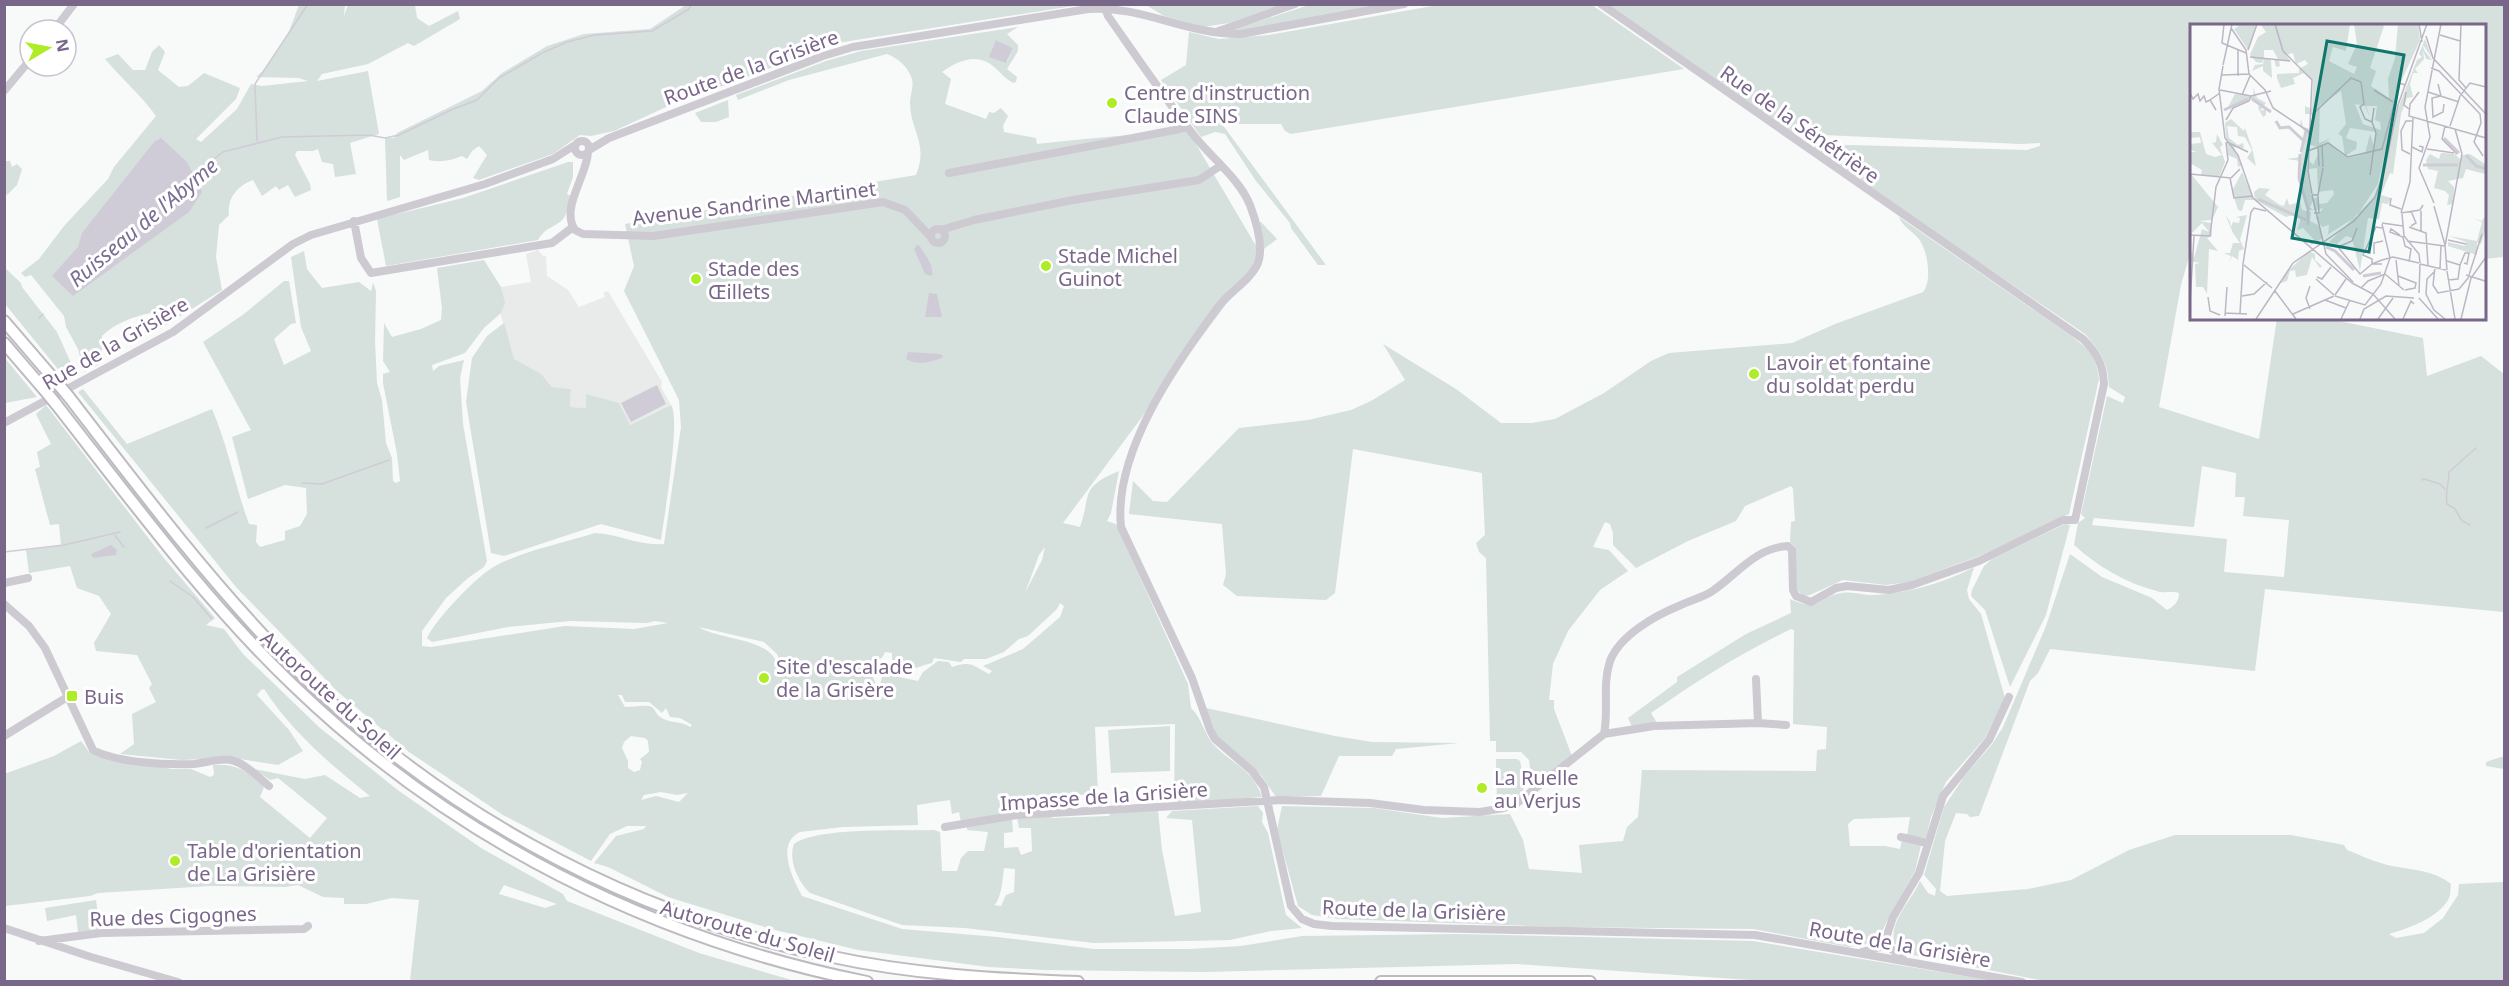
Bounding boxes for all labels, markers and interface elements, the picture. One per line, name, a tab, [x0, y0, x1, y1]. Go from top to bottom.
north arrow	[18, 18, 78, 78]
street label: Route de la Grisière	[660, 23, 842, 111]
inset map	[2190, 24, 2485, 320]
text: N	[51, 37, 75, 54]
street label: Rue de la Sénétrière	[1715, 59, 1885, 189]
place label: Centre d'instruction Claude SINS	[1124, 79, 1310, 129]
marker: Centre d'instruction Claude SINS	[1105, 96, 1119, 110]
water label: Ruisseau de l'Abyme	[63, 151, 223, 293]
street label: Avenue Sandrine Martinet	[631, 175, 877, 231]
place label: Stade Michel Guinot	[1058, 242, 1178, 292]
place label: Stade des Œillets	[708, 255, 799, 305]
marker: Stade Michel Guinot	[1039, 259, 1053, 273]
marker: Stade des Œillets	[689, 272, 703, 286]
street label: Rue de la Grisière	[37, 290, 193, 396]
place label: Lavoir et fontaine du soldat perdu	[1766, 349, 1931, 399]
marker: Lavoir et fontaine du soldat perdu	[1747, 367, 1761, 381]
street label: Autoroute du Soleil	[255, 625, 407, 765]
place label: Site d'escalade de la Grisère	[776, 653, 913, 703]
marker: Site d'escalade de la Grisère	[757, 671, 771, 685]
place label: Buis	[84, 683, 124, 710]
marker: Buis	[65, 689, 79, 703]
place label: La Ruelle au Verjus	[1494, 764, 1581, 814]
street label: Impasse de la Grisière	[999, 775, 1209, 817]
marker: La Ruelle au Verjus	[1475, 781, 1489, 795]
place label: Table d'orientation de La Grisière	[187, 837, 362, 887]
marker: Table d'orientation de La Grisière	[168, 854, 182, 868]
street label: Autoroute du Soleil	[658, 893, 838, 969]
street label: Route de la Grisière	[1322, 893, 1506, 927]
street label: Rue des Cigognes	[89, 900, 257, 932]
street label: Route de la Grisière	[1807, 915, 1993, 973]

